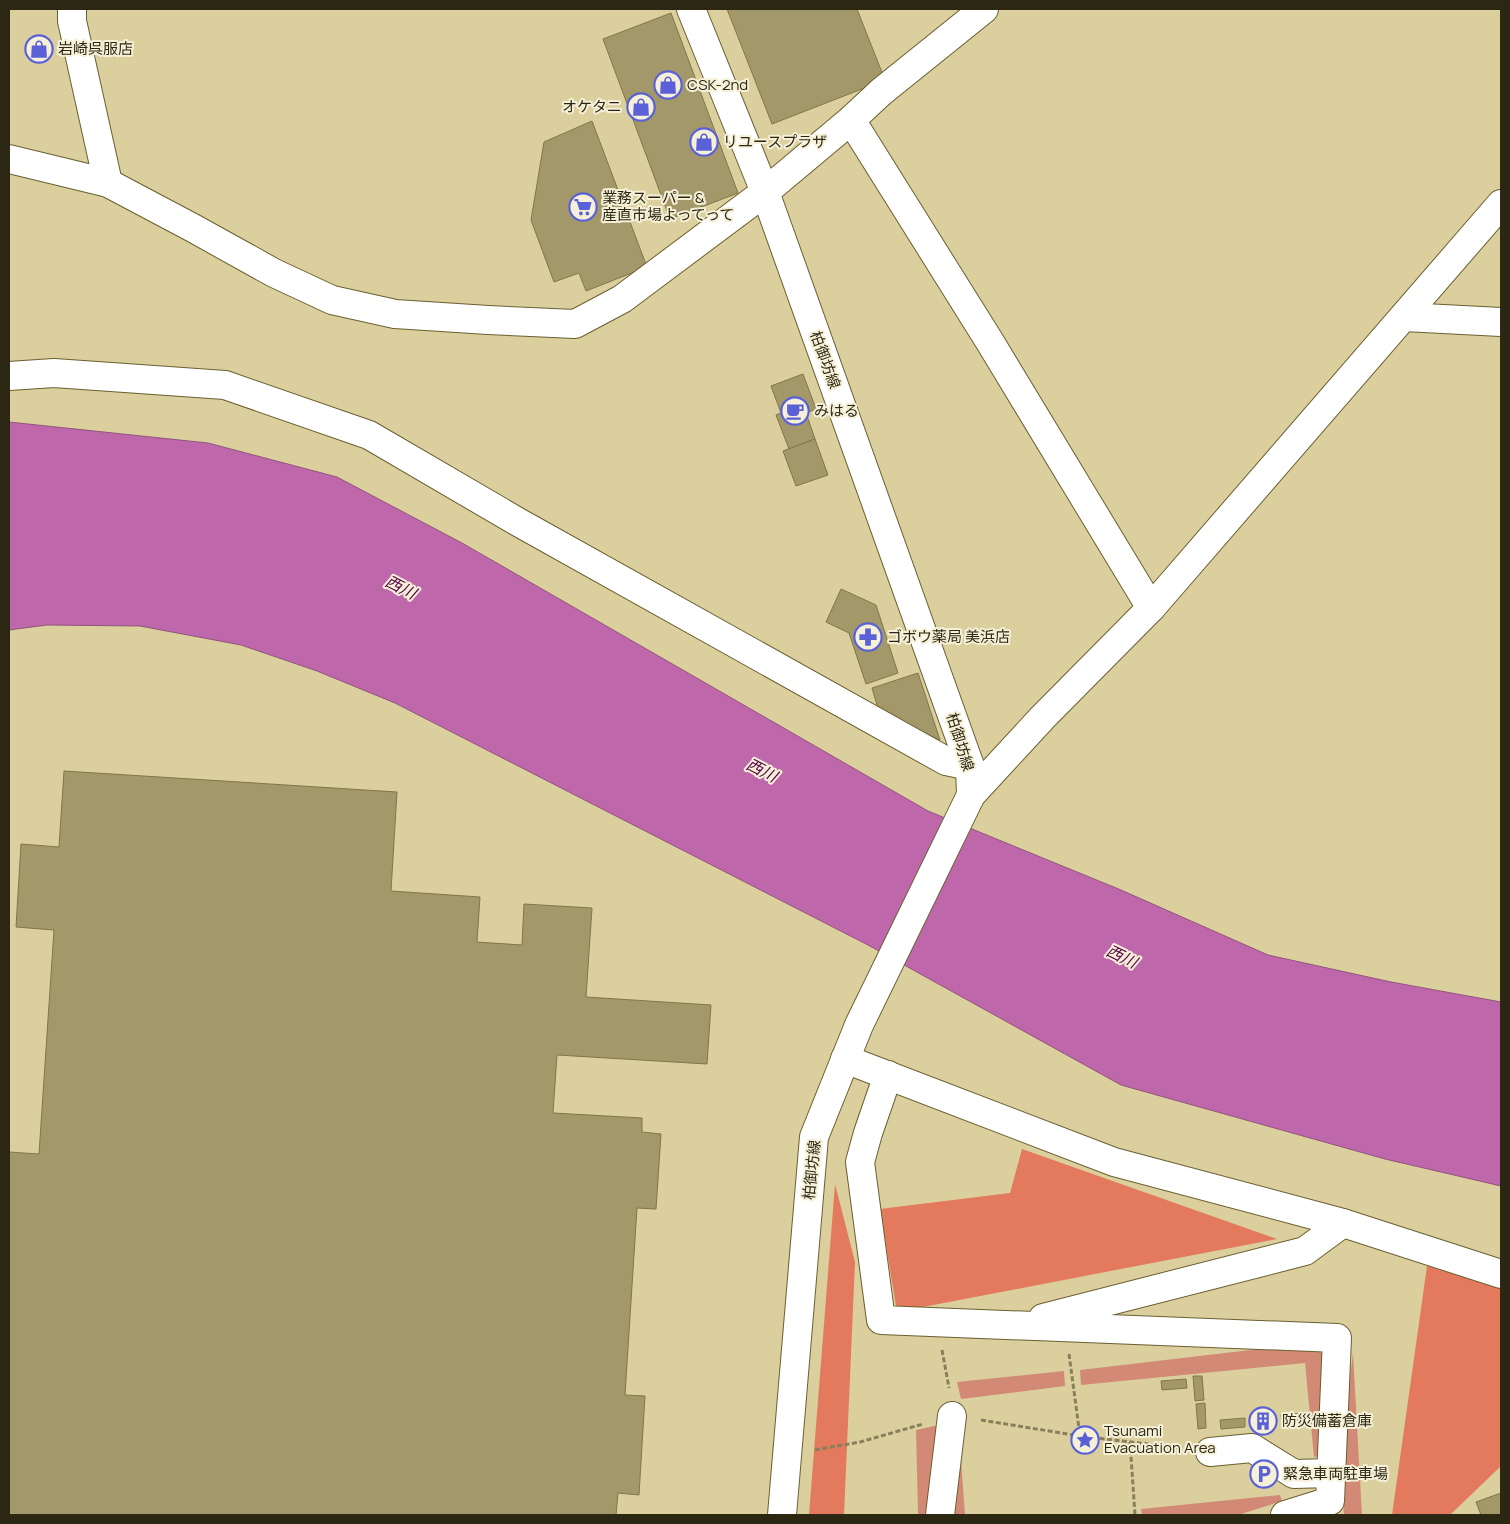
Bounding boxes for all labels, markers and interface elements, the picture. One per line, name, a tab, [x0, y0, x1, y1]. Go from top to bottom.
shop icon: 岩崎呉服店	[24, 34, 54, 64]
place label: 岩崎呉服店	[58, 38, 133, 59]
shop icon: CSK-2nd	[653, 70, 683, 100]
place label: CSK-2nd	[687, 74, 748, 95]
shop icon: オケタニ	[626, 92, 656, 122]
place label: オケタニ	[562, 96, 622, 117]
shop icon: リユースプラザ	[689, 127, 719, 157]
place label: リユースプラザ	[723, 131, 827, 152]
place label: 業務スーパー & 産直市場よってって	[602, 187, 734, 225]
supermarket icon: 業務スーパー & 産直市場よってって	[568, 192, 598, 222]
street label: 柏御坊線	[805, 328, 846, 392]
cafe icon: みはる	[780, 396, 810, 426]
place label: みはる	[814, 400, 859, 421]
water label: 西川	[382, 570, 422, 605]
pharmacy icon: ゴボウ薬局 美浜店	[853, 622, 883, 652]
place label: ゴボウ薬局 美浜店	[887, 626, 1010, 647]
street label: 柏御坊線	[942, 710, 979, 774]
water label: 西川	[743, 753, 783, 788]
water label: 西川	[1103, 939, 1143, 974]
street label: 柏御坊線	[798, 1139, 825, 1201]
building icon: 防災備蓄倉庫	[1248, 1406, 1278, 1436]
place label: 防災備蓄倉庫	[1282, 1410, 1372, 1431]
place label: Tsunami Evacuation Area	[1104, 1420, 1216, 1458]
place icon: Tsunami Evacuation Area	[1070, 1425, 1100, 1455]
parking icon: 緊急車両駐車場	[1249, 1459, 1279, 1489]
place label: 緊急車両駐車場	[1283, 1463, 1388, 1484]

